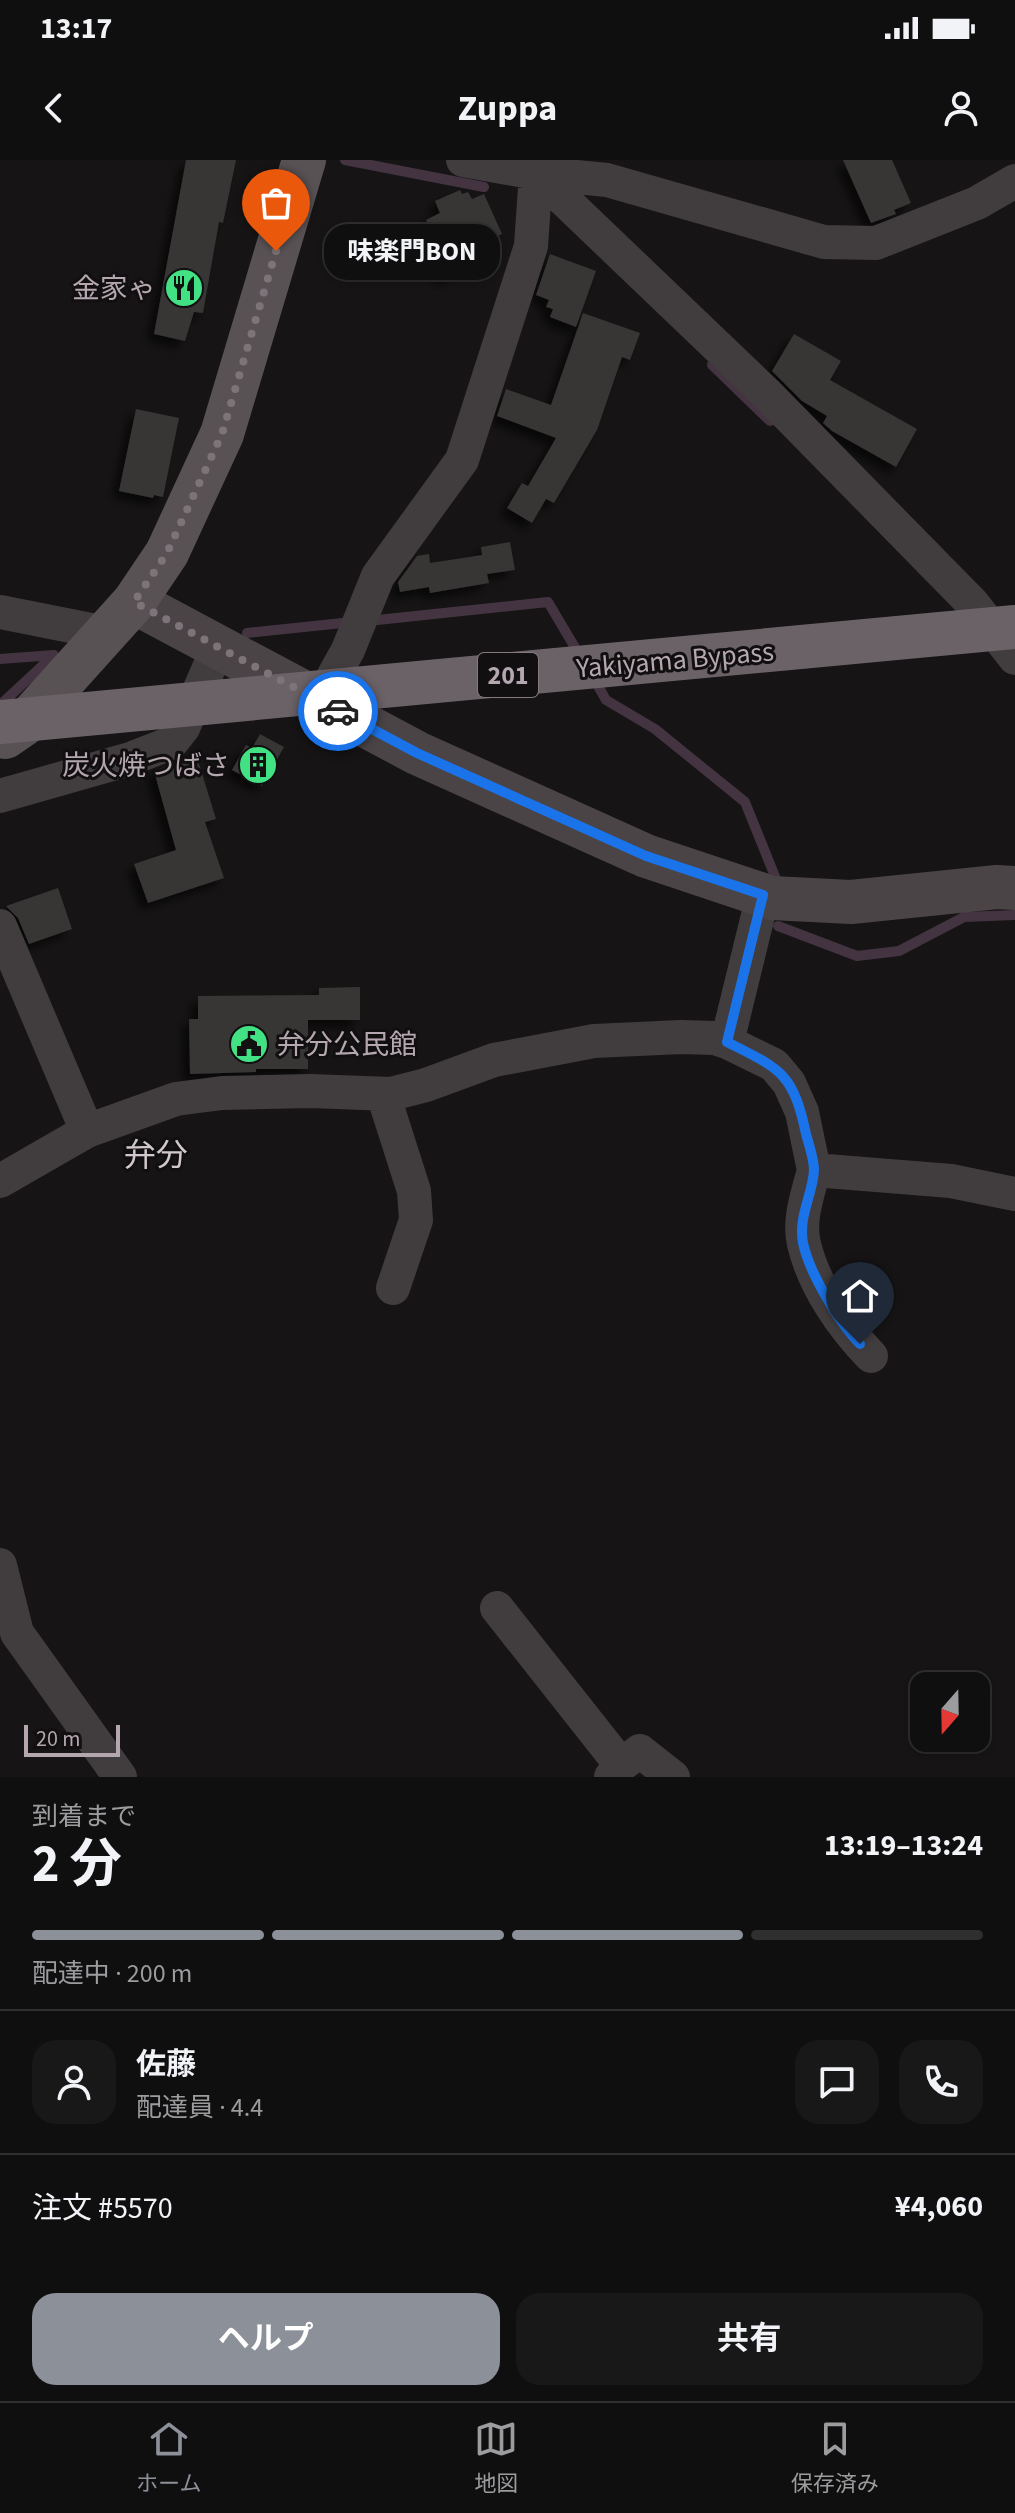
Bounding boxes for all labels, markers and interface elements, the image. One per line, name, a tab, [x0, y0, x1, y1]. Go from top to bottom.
text: 13:17	[40, 7, 112, 50]
text: Zuppa	[458, 83, 557, 134]
icon: back	[32, 86, 76, 130]
icon: person	[939, 86, 983, 130]
pin	[242, 169, 310, 251]
icon: bag	[254, 181, 298, 225]
callout: 味楽門BON	[324, 223, 500, 279]
text: 味楽門BON	[348, 233, 476, 270]
restaurant icon: 金家ゃ	[163, 267, 205, 309]
place label: 金家ゃ	[72, 269, 156, 309]
street label: Yakiyama Bypass	[574, 631, 775, 689]
road number: 201	[478, 653, 538, 697]
courier	[298, 671, 378, 751]
icon: car	[316, 689, 360, 733]
building icon: 炭火焼つばさ	[237, 744, 279, 786]
place label: 炭火焼つばさ	[62, 746, 230, 786]
public building icon: 弁分公民館	[228, 1023, 270, 1065]
place label: 弁分公民館	[277, 1025, 417, 1065]
district label: 弁分	[124, 1133, 188, 1179]
pin	[826, 1262, 894, 1344]
icon: home	[838, 1274, 882, 1318]
north arrow	[910, 1672, 990, 1752]
map controls	[910, 1672, 990, 1752]
scale bar	[24, 1721, 120, 1757]
text: 20 m	[36, 1723, 81, 1755]
text: 到着まで	[32, 1798, 136, 1835]
text: 13:19–13:24	[824, 1824, 983, 1867]
text: 2 分	[32, 1828, 122, 1902]
text: 配達中 · 200 m	[32, 1955, 192, 1992]
button: person	[32, 2040, 116, 2124]
button: chat	[795, 2040, 879, 2124]
button: phone	[899, 2040, 983, 2124]
text: 佐藤	[136, 2043, 196, 2086]
text: 配達員 · 4.4	[136, 2089, 263, 2126]
text: ¥4,060	[895, 2185, 983, 2228]
text: 注文 #5570	[32, 2187, 173, 2230]
button: ヘルプ	[32, 2293, 500, 2385]
button: 共有	[516, 2293, 983, 2385]
tab: ホーム	[136, 2417, 202, 2500]
tab: 地図	[474, 2417, 518, 2500]
tab: 保存済み	[791, 2417, 879, 2500]

